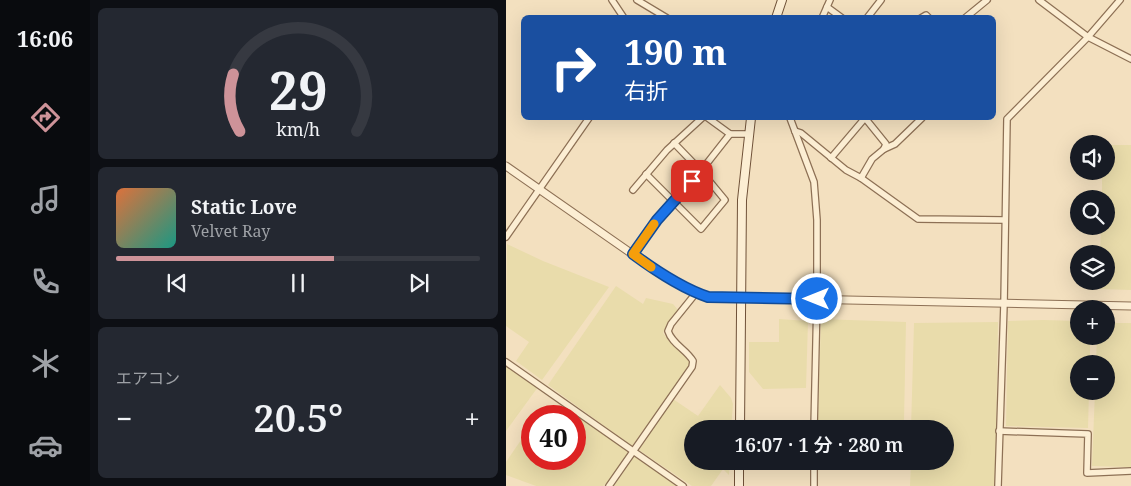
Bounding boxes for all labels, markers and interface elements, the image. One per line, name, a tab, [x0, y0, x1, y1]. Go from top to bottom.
text: 16:06	[17, 23, 73, 53]
text: 190 m	[624, 28, 727, 75]
icon: right	[541, 35, 606, 100]
text: 29	[269, 54, 327, 125]
text: 右折	[624, 75, 668, 105]
icon: directions	[28, 100, 63, 135]
text: km/h	[276, 117, 320, 141]
map controls	[1070, 135, 1115, 400]
button: sound	[1070, 135, 1115, 180]
pin	[671, 160, 713, 202]
icon: arrive	[678, 167, 706, 195]
icon: music	[28, 182, 63, 217]
button: search	[1070, 190, 1115, 235]
text: Static Love	[191, 194, 297, 220]
text: Velvet Ray	[191, 220, 270, 242]
button: layers	[1070, 245, 1115, 290]
icon: phone	[28, 264, 63, 299]
icon: previous	[163, 269, 191, 297]
icon: pause	[284, 269, 312, 297]
icon: next	[405, 269, 433, 297]
position arrow	[790, 272, 842, 324]
button: +	[1070, 300, 1115, 345]
icon: climate	[28, 346, 63, 381]
button: −	[1070, 355, 1115, 400]
text: エアコン	[116, 367, 180, 389]
text: 20.5°	[253, 391, 343, 443]
text: −	[116, 399, 132, 437]
text: +	[464, 399, 480, 437]
speed limit sign: 40	[521, 405, 586, 470]
icon: car	[28, 428, 63, 463]
text: 16:07 · 1 分 · 280 m	[735, 432, 903, 458]

